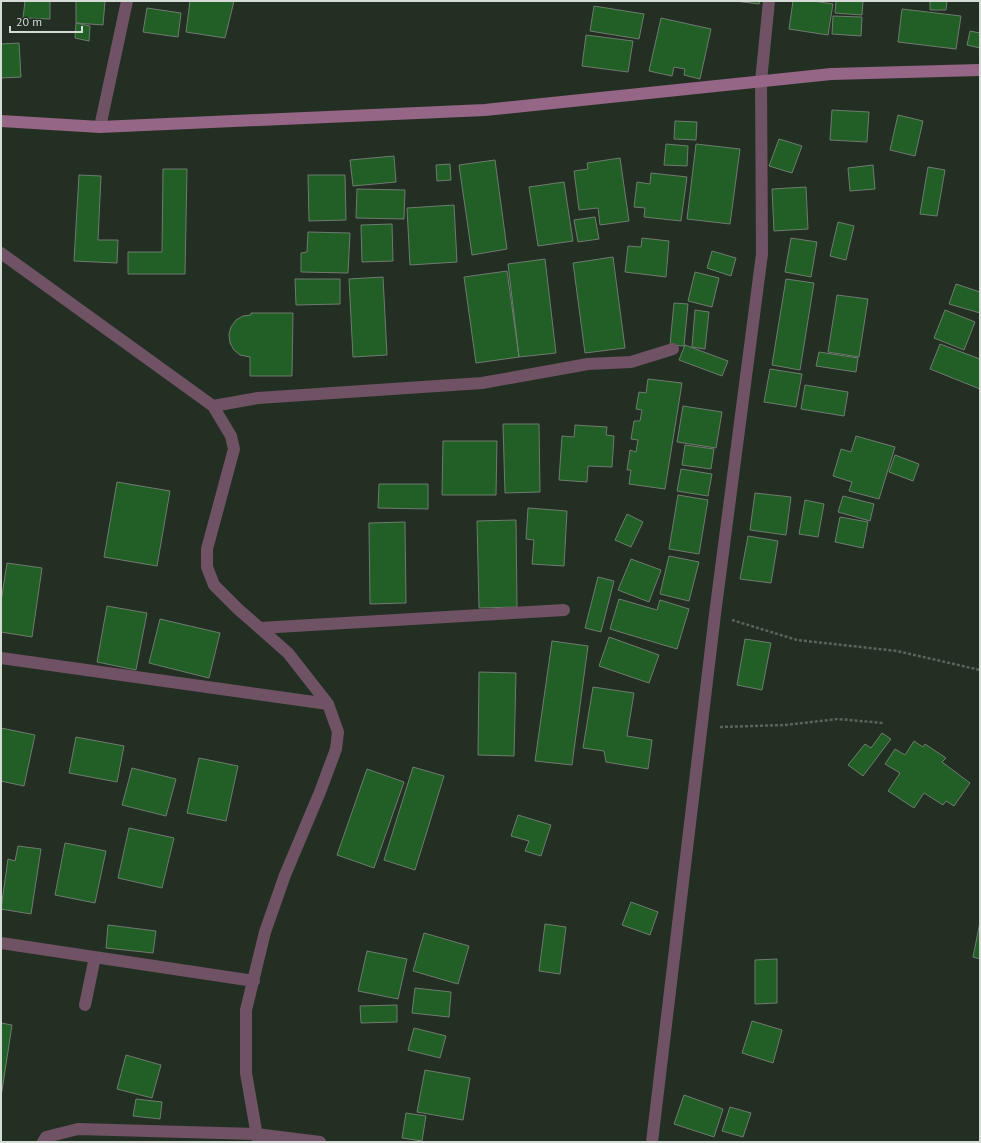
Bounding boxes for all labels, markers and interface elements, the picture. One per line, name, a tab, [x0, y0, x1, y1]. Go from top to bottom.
scale bar	[10, 8, 82, 34]
text: 20 m	[16, 14, 42, 29]

